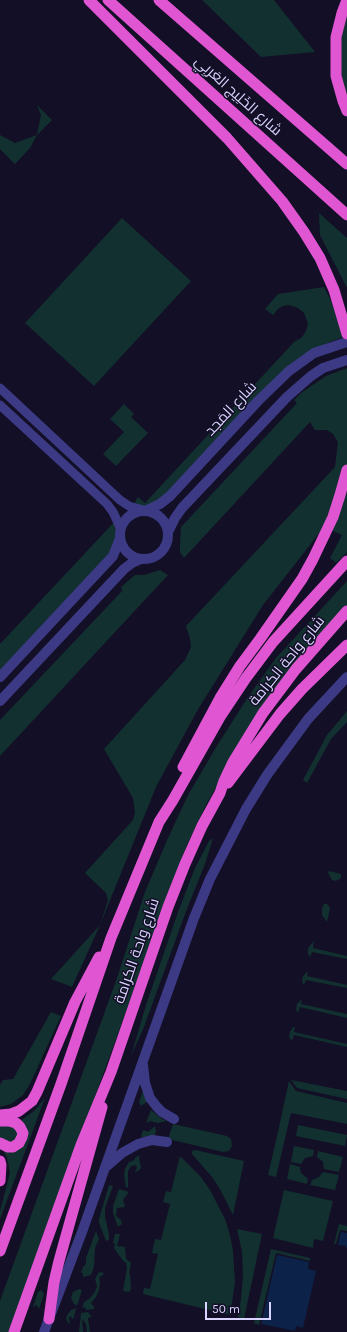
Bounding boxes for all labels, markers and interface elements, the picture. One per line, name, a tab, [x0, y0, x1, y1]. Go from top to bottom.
street label: شارع الخَلِيج العَربِي	[191, 52, 285, 140]
street label: شارع المَجد	[201, 378, 261, 440]
street label: شارع واحة الكرامة	[245, 612, 329, 710]
street label: شارع واحة الكرامة	[111, 896, 163, 1006]
scale bar	[207, 1294, 273, 1320]
text: 50 m	[212, 1302, 240, 1316]

